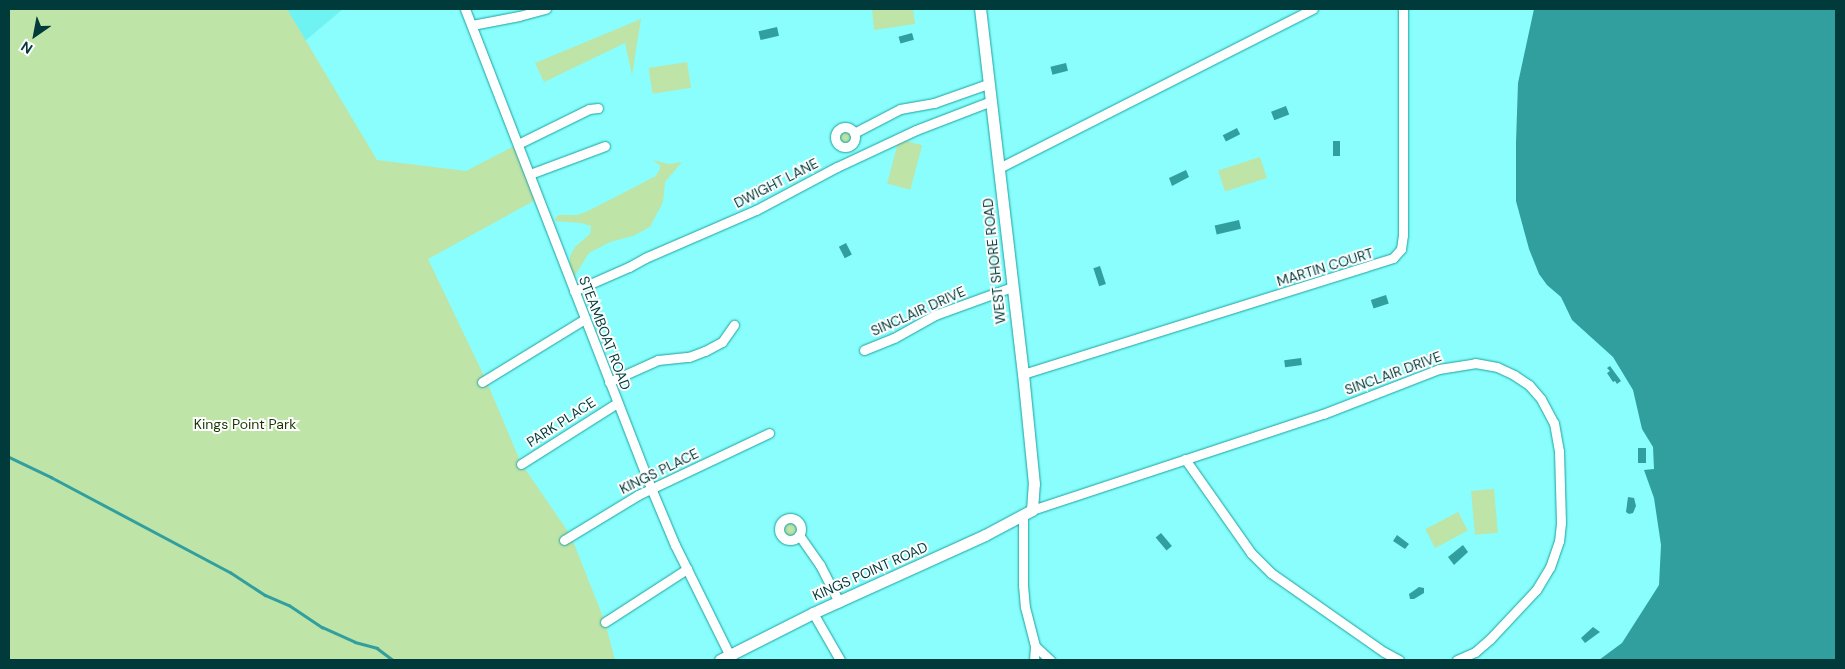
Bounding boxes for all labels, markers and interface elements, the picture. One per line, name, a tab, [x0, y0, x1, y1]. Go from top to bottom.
north arrow	[10, 10, 60, 60]
text: N	[18, 37, 36, 58]
street label: DWIGHT LANE	[731, 155, 821, 211]
street label: WEST SHORE ROAD	[979, 197, 1009, 325]
street label: MARTIN COURT	[1275, 244, 1375, 290]
street label: STEAMBOAT ROAD	[576, 274, 634, 392]
street label: SINCLAIR DRIVE	[868, 283, 968, 339]
street label: SINCLAIR DRIVE	[1342, 348, 1444, 398]
street label: PARK PLACE	[523, 394, 599, 450]
park label: Kings Point Park	[194, 416, 296, 432]
street label: KINGS PLACE	[617, 445, 701, 497]
street label: KINGS POINT ROAD	[810, 538, 930, 604]

